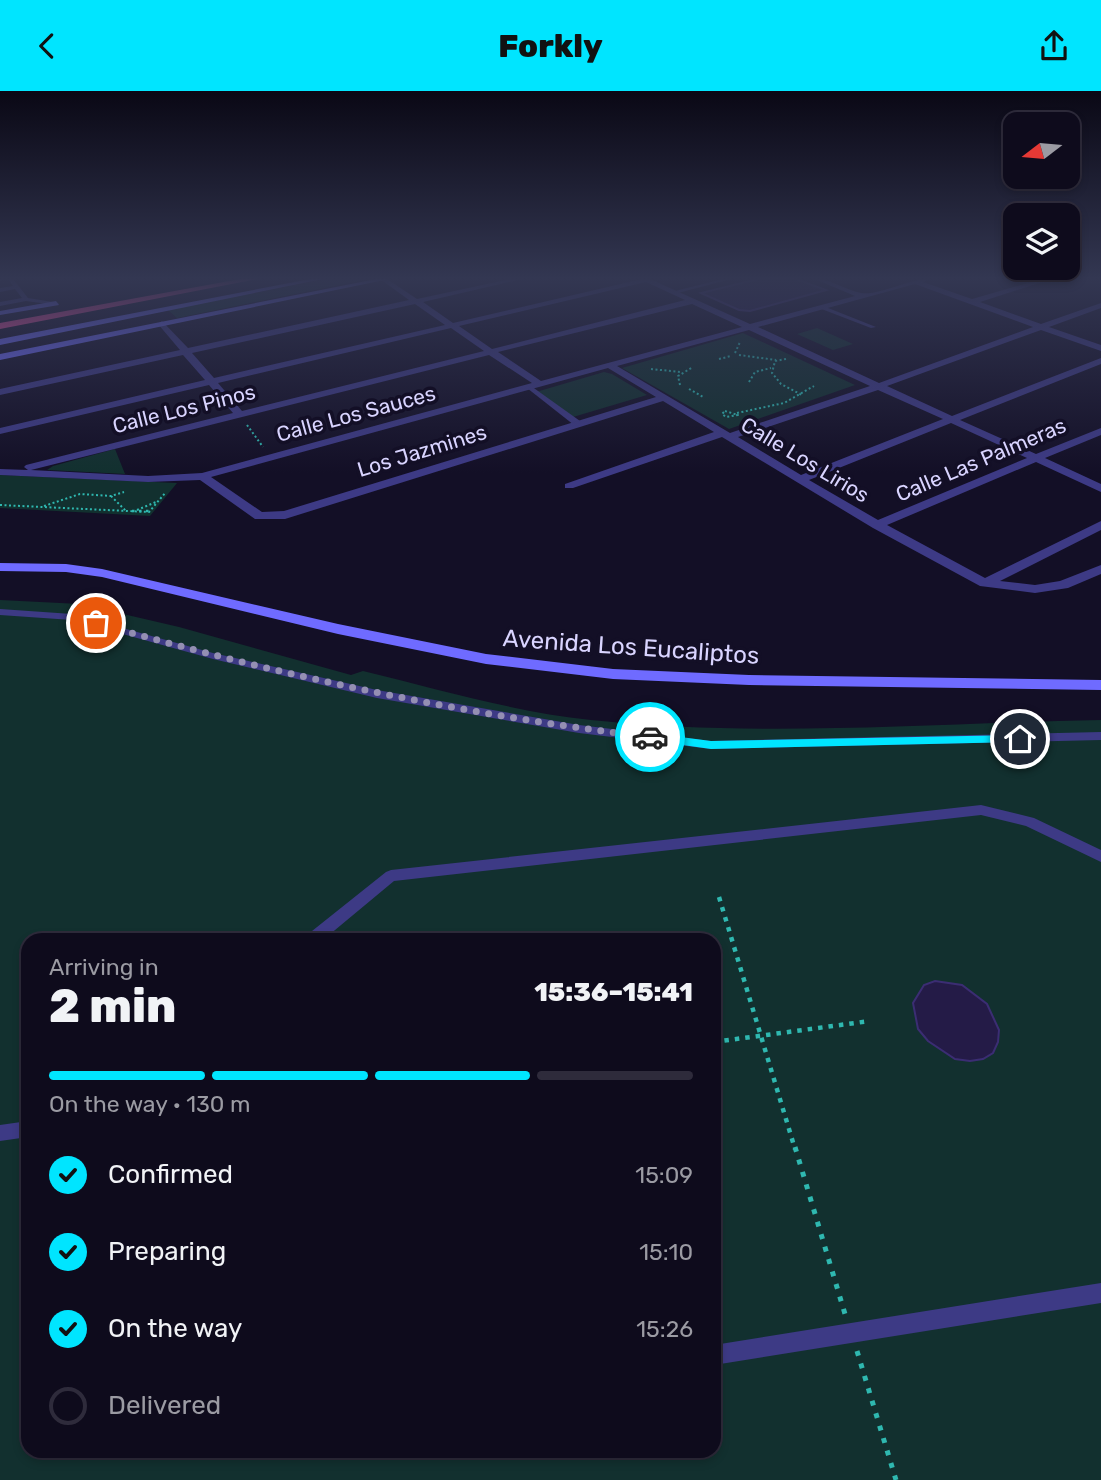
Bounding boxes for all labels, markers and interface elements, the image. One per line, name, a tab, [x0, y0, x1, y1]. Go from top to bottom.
icon: back	[28, 27, 66, 65]
text: Forkly	[498, 27, 603, 65]
icon: share	[1035, 27, 1073, 65]
north arrow	[1003, 112, 1080, 189]
map controls	[1003, 112, 1080, 280]
button: layers	[1003, 203, 1080, 280]
street label: Calle Los Pinos	[110, 379, 258, 438]
street label: Calle Los Sauces	[274, 380, 438, 447]
street label: Calle Los Lirios	[737, 412, 874, 508]
street label: Calle Las Palmeras	[892, 412, 1070, 507]
street label: Los Jazmines	[354, 419, 490, 482]
pin	[66, 593, 126, 653]
icon: bag	[77, 604, 115, 642]
street label: Avenida Los Eucaliptos	[502, 624, 760, 670]
courier	[615, 702, 685, 772]
pin	[990, 709, 1050, 769]
icon: car	[631, 718, 669, 756]
icon: home	[1001, 720, 1039, 758]
text: Arriving in	[49, 953, 159, 981]
text: 15:36–15:41	[534, 977, 693, 1008]
text: 2 min	[49, 979, 176, 1034]
text: On the way · 130 m	[49, 1090, 250, 1118]
icon: check	[49, 1156, 87, 1194]
text: Confirmed	[108, 1159, 233, 1190]
text: 15:09	[635, 1161, 693, 1189]
icon: check	[49, 1233, 87, 1271]
text: Preparing	[108, 1236, 226, 1267]
text: 15:10	[639, 1238, 693, 1266]
icon: check	[49, 1310, 87, 1348]
text: On the way	[108, 1313, 242, 1344]
text: 15:26	[636, 1315, 693, 1343]
text: Delivered	[108, 1390, 221, 1421]

